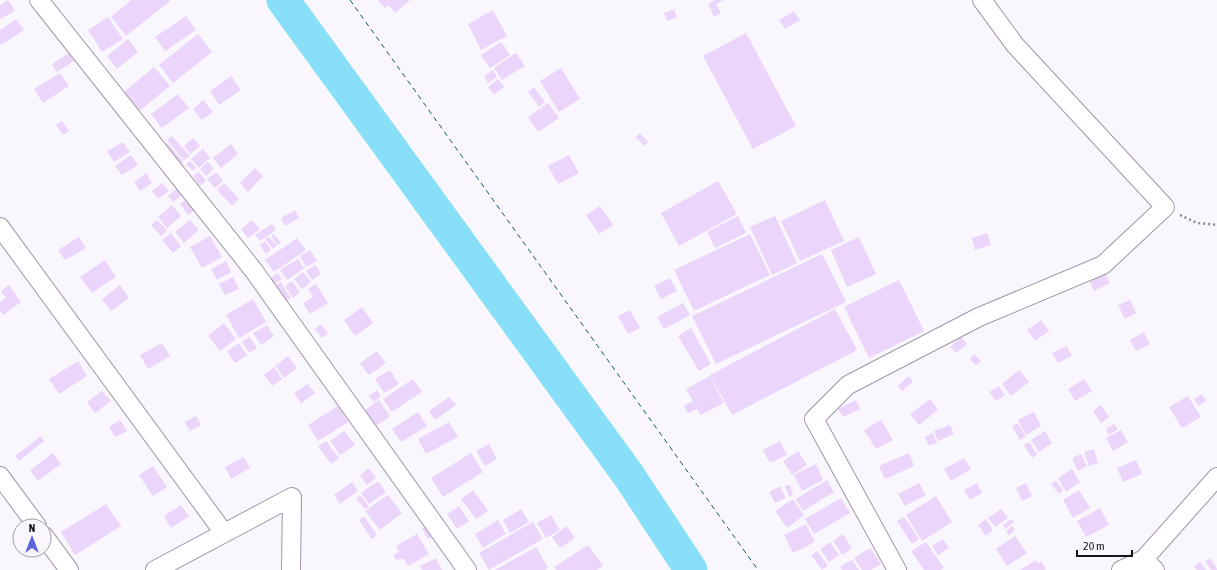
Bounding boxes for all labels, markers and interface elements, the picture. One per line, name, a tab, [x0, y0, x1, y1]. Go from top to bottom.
north arrow	[12, 518, 52, 558]
text: N	[29, 522, 35, 534]
scale bar	[1077, 532, 1132, 558]
text: 20 m	[1083, 539, 1105, 553]

